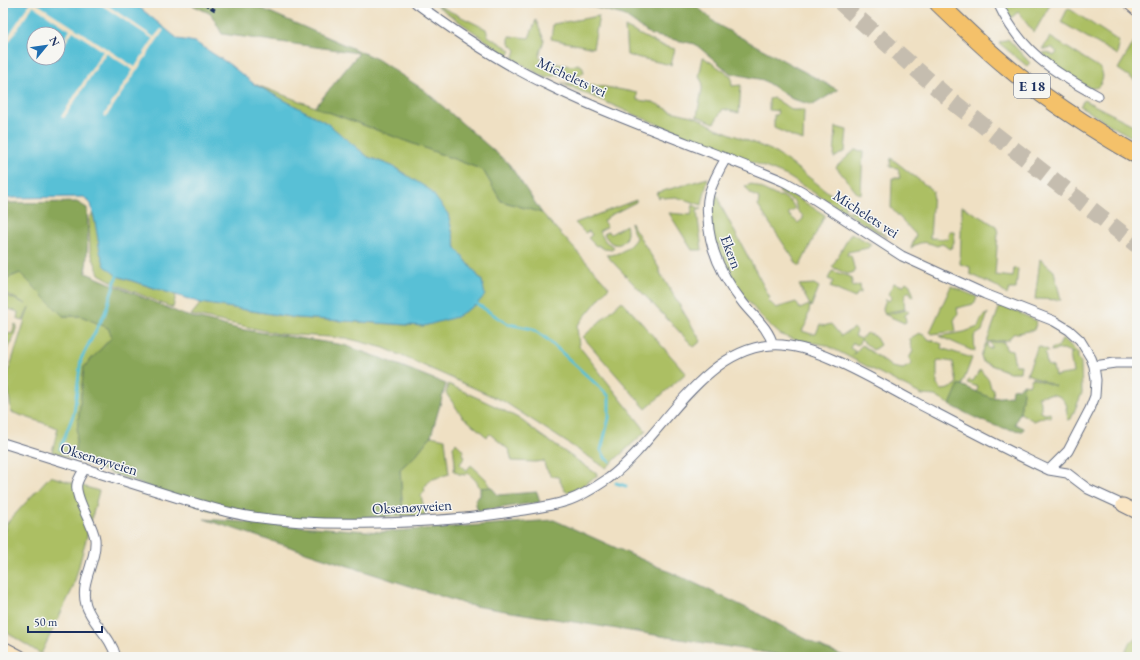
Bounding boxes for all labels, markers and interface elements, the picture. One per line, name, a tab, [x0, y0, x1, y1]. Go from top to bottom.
north arrow	[26, 26, 66, 66]
text: N	[46, 34, 63, 49]
street label: Michelets vei	[534, 52, 610, 101]
road number: E 18	[1014, 74, 1050, 98]
street label: Michelets vei	[830, 185, 903, 242]
street label: Ekern	[716, 232, 747, 271]
street label: Oksenøyveien	[58, 438, 140, 479]
street label: Oksenøyveien	[372, 495, 453, 518]
scale bar	[28, 608, 102, 634]
text: 50 m	[34, 614, 58, 630]

